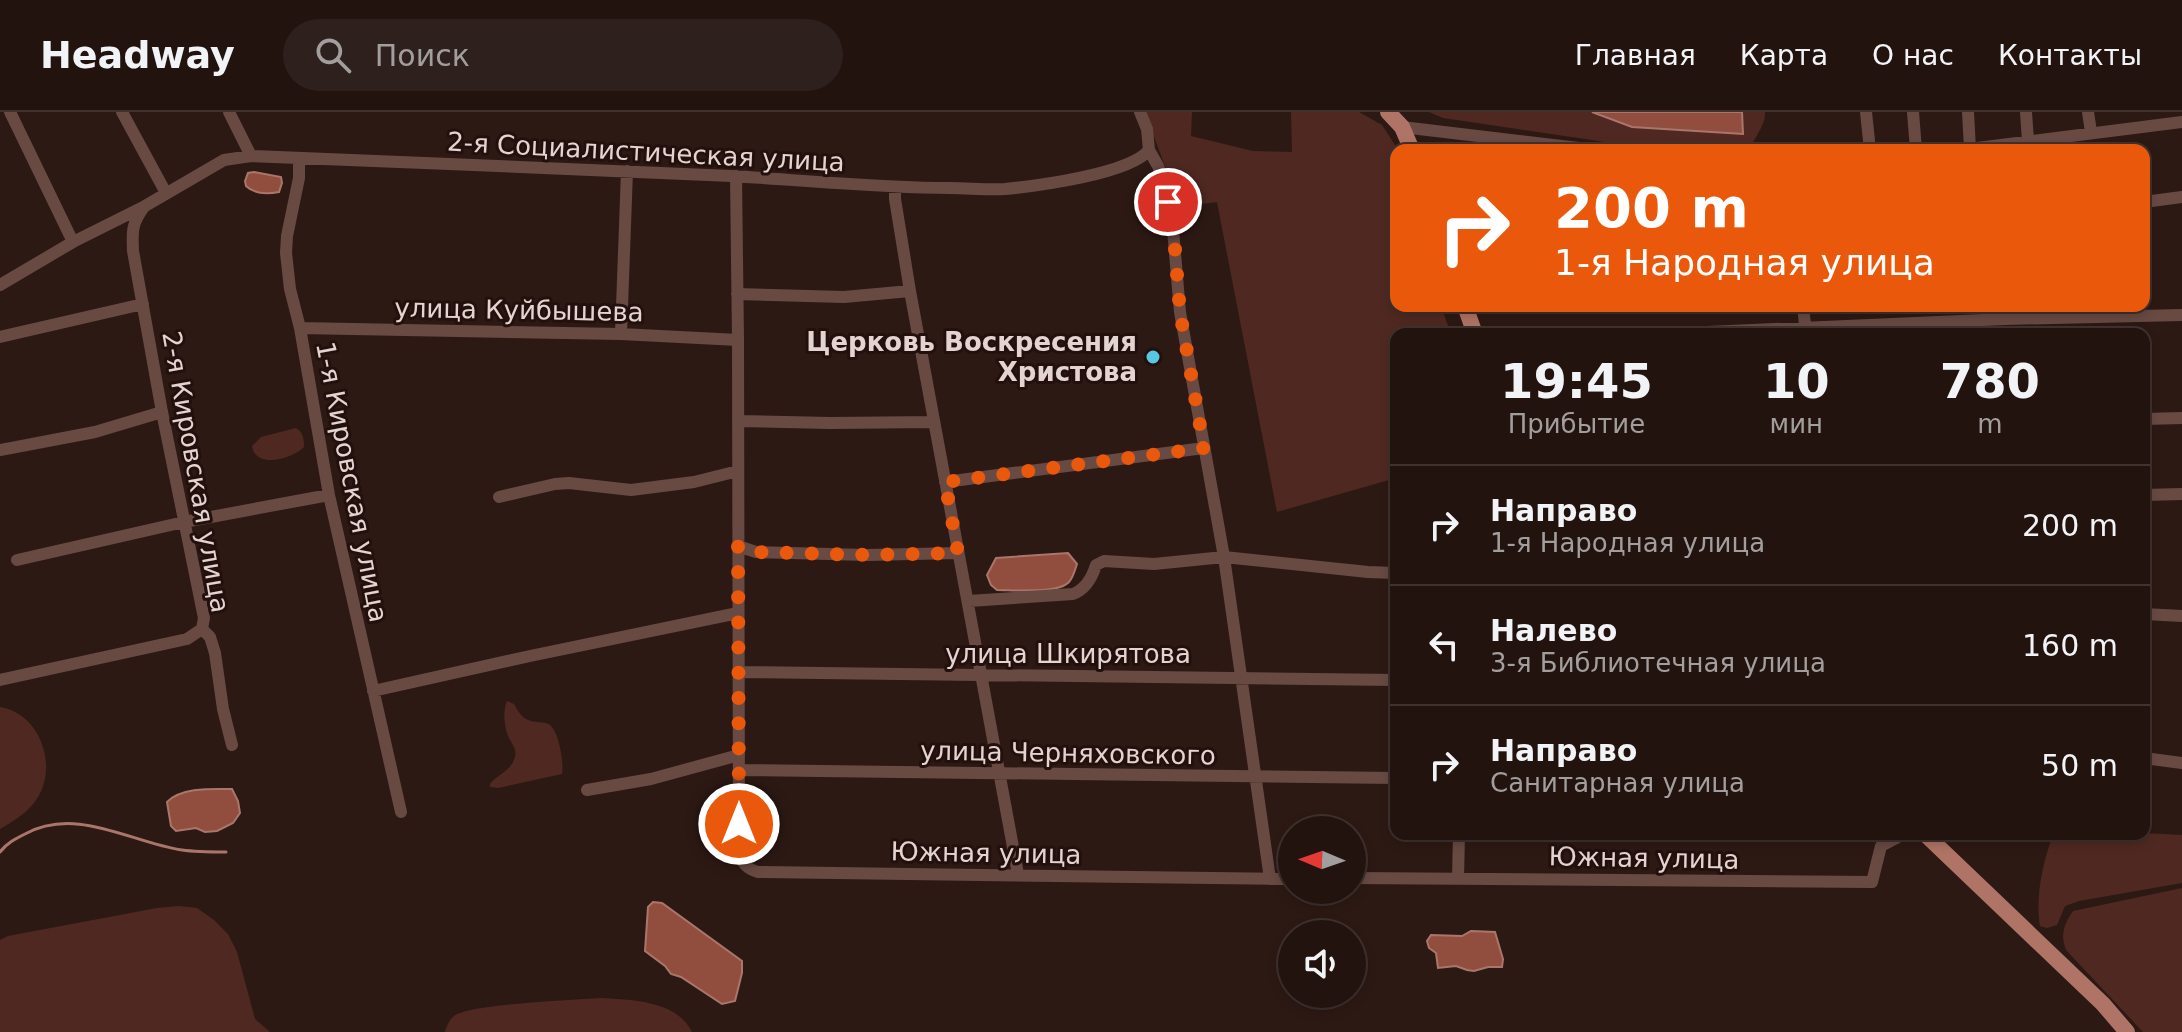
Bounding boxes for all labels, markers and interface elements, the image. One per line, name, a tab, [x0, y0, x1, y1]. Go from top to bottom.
search box	[283, 19, 843, 91]
text: Headway	[40, 33, 235, 77]
icon: search	[311, 33, 355, 77]
text: Поиск	[375, 38, 470, 73]
text: Главная	[1575, 39, 1696, 72]
text: Карта	[1740, 39, 1828, 72]
text: О нас	[1872, 39, 1954, 72]
text: Контакты	[1998, 39, 2142, 72]
street label: 2-я Социалистическая улица	[446, 127, 846, 177]
pin	[1134, 168, 1202, 236]
text: 200 m	[1554, 175, 1749, 240]
icon: right	[1422, 176, 1526, 280]
icon: arrive	[1146, 180, 1190, 224]
text: 1-я Народная улица	[1554, 242, 1935, 283]
street label: улица Куйбышева	[394, 293, 644, 327]
place label: Церковь Воскресения Христова	[806, 327, 1137, 387]
street label: 2-я Кировская улица	[156, 329, 236, 615]
street label: 1-я Кировская улица	[310, 339, 394, 625]
marker: Церковь Воскресения Христова	[1144, 348, 1162, 366]
text: 19:45	[1500, 353, 1653, 409]
text: 10	[1763, 353, 1830, 409]
text: 780	[1940, 353, 2040, 409]
text: Прибытие	[1508, 409, 1645, 439]
text: мин	[1770, 409, 1823, 439]
text: m	[1977, 409, 2003, 439]
text: Направо	[1490, 493, 1637, 528]
icon: right	[1422, 503, 1466, 547]
text: 200 m	[2022, 508, 2118, 543]
text: 1-я Народная улица	[1490, 528, 1765, 558]
text: Налево	[1490, 613, 1617, 648]
icon: left	[1422, 623, 1466, 667]
text: 160 m	[2022, 628, 2118, 663]
street label: улица Шкирятова	[945, 639, 1191, 669]
text: 3-я Библиотечная улица	[1490, 648, 1826, 678]
text: Направо	[1490, 733, 1637, 768]
street label: улица Черняховского	[920, 735, 1216, 771]
icon: right	[1422, 743, 1466, 787]
text: 50 m	[2041, 748, 2118, 783]
text: Санитарная улица	[1490, 768, 1745, 798]
position arrow	[697, 782, 781, 866]
north arrow	[1278, 816, 1366, 904]
map controls	[1278, 816, 1366, 1008]
street label: Южная улица	[890, 836, 1082, 870]
street label: Южная улица	[1548, 841, 1740, 875]
button: sound	[1278, 920, 1366, 1008]

